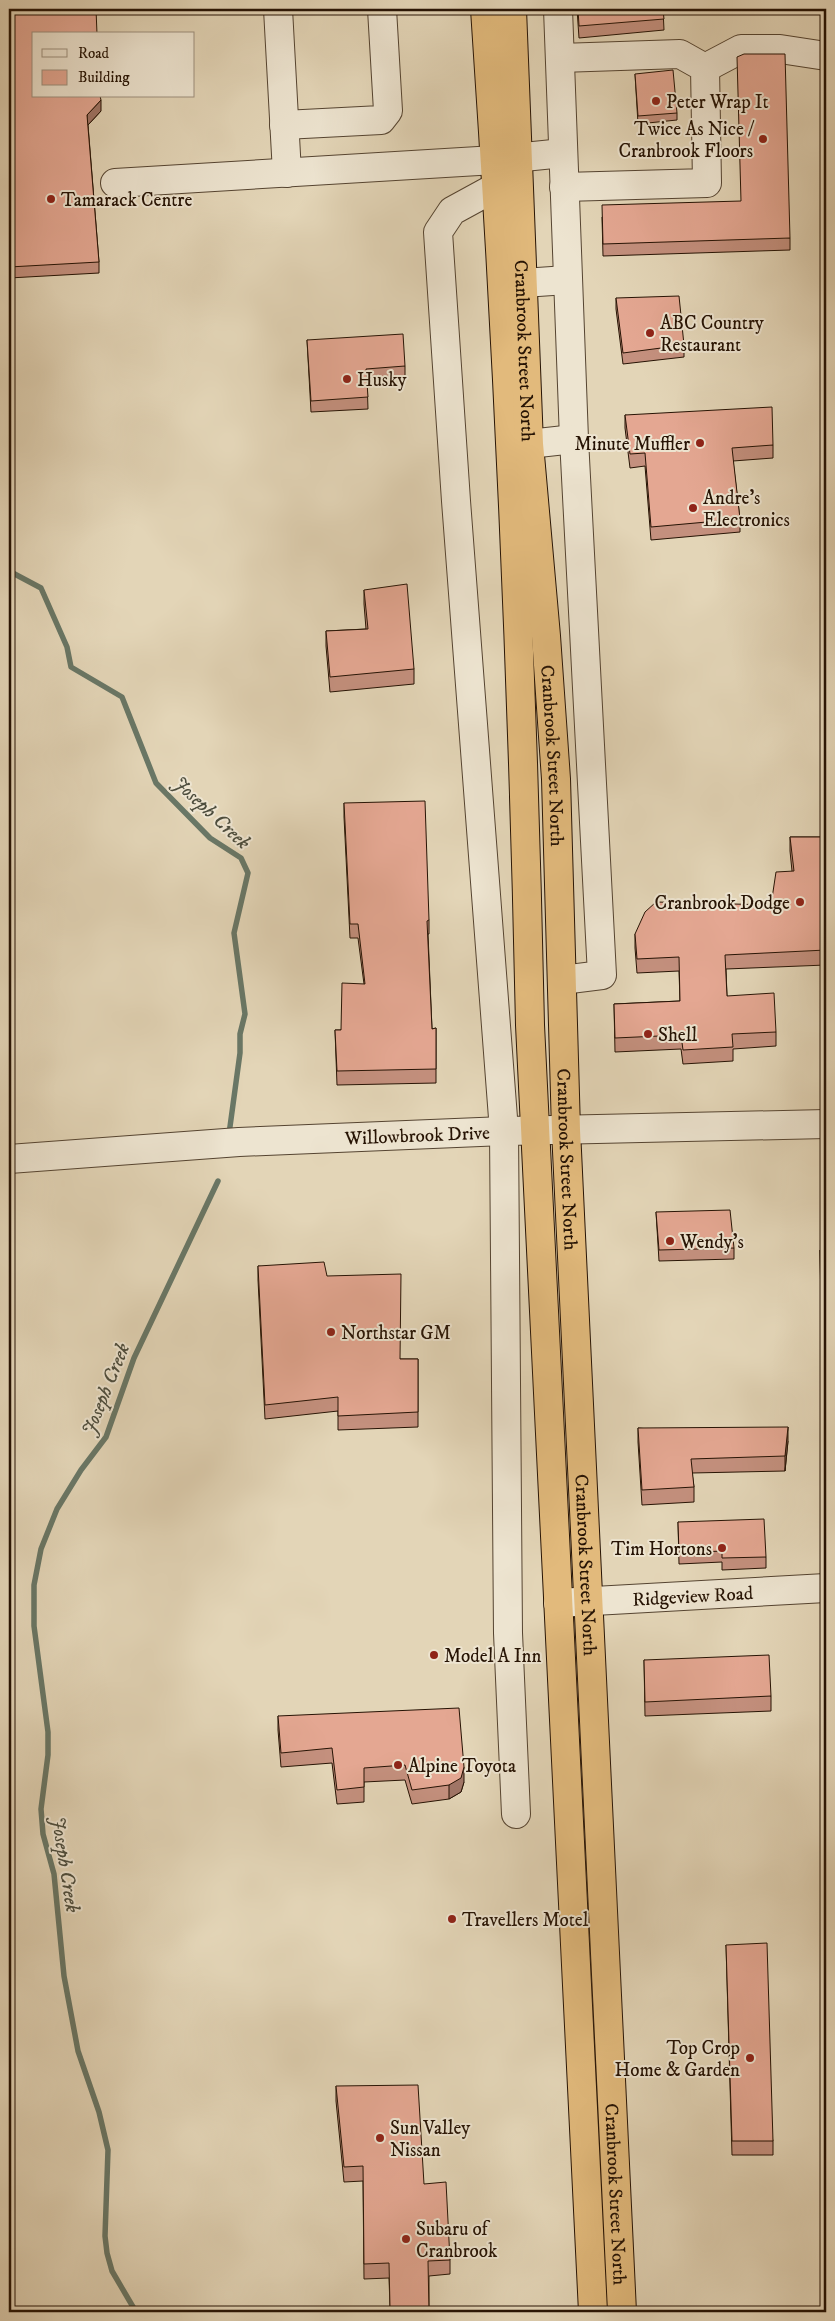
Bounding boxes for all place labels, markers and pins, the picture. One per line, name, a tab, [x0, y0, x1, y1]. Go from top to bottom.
place label: Peter Wrap It	[666, 91, 768, 114]
marker: Peter Wrap It	[650, 95, 662, 107]
place label: Twice As Nice / Cranbrook Floors	[618, 118, 755, 163]
marker: Twice As Nice / Cranbrook Floors	[757, 133, 769, 145]
place label: Tamarack Centre	[61, 189, 192, 212]
marker: Tamarack Centre	[45, 193, 57, 205]
place label: ABC Country Restaurant	[660, 312, 765, 357]
marker: ABC Country Restaurant	[644, 327, 656, 339]
place label: Husky	[357, 369, 408, 392]
marker: Husky	[341, 373, 353, 385]
place label: Minute Muffler	[574, 433, 690, 456]
marker: Minute Muffler	[694, 437, 706, 449]
place label: Andre's Electronics	[703, 487, 790, 532]
marker: Andre's Electronics	[687, 502, 699, 514]
place label: Cranbrook Dodge	[655, 892, 790, 915]
marker: Cranbrook Dodge	[794, 896, 806, 908]
place label: Shell	[658, 1024, 697, 1047]
marker: Shell	[642, 1028, 654, 1040]
place label: Wendy's	[679, 1231, 744, 1254]
marker: Wendy's	[664, 1235, 676, 1247]
place label: Northstar GM	[341, 1322, 451, 1345]
marker: Northstar GM	[325, 1326, 337, 1338]
place label: Tim Hortons	[611, 1538, 712, 1561]
marker: Tim Hortons	[716, 1542, 728, 1554]
place label: Model A Inn	[444, 1645, 541, 1668]
marker: Model A Inn	[428, 1649, 440, 1661]
place label: Alpine Toyota	[408, 1755, 516, 1778]
marker: Alpine Toyota	[392, 1759, 404, 1771]
place label: Travellers Motel	[462, 1909, 589, 1932]
marker: Travellers Motel	[446, 1913, 458, 1925]
place label: Top Crop Home & Garden	[615, 2037, 740, 2082]
marker: Top Crop Home & Garden	[744, 2052, 756, 2064]
place label: Sun Valley Nissan	[390, 2117, 471, 2162]
marker: Sun Valley Nissan	[374, 2132, 386, 2144]
place label: Subaru of Cranbrook	[416, 2218, 498, 2263]
marker: Subaru of Cranbrook	[400, 2233, 412, 2245]

